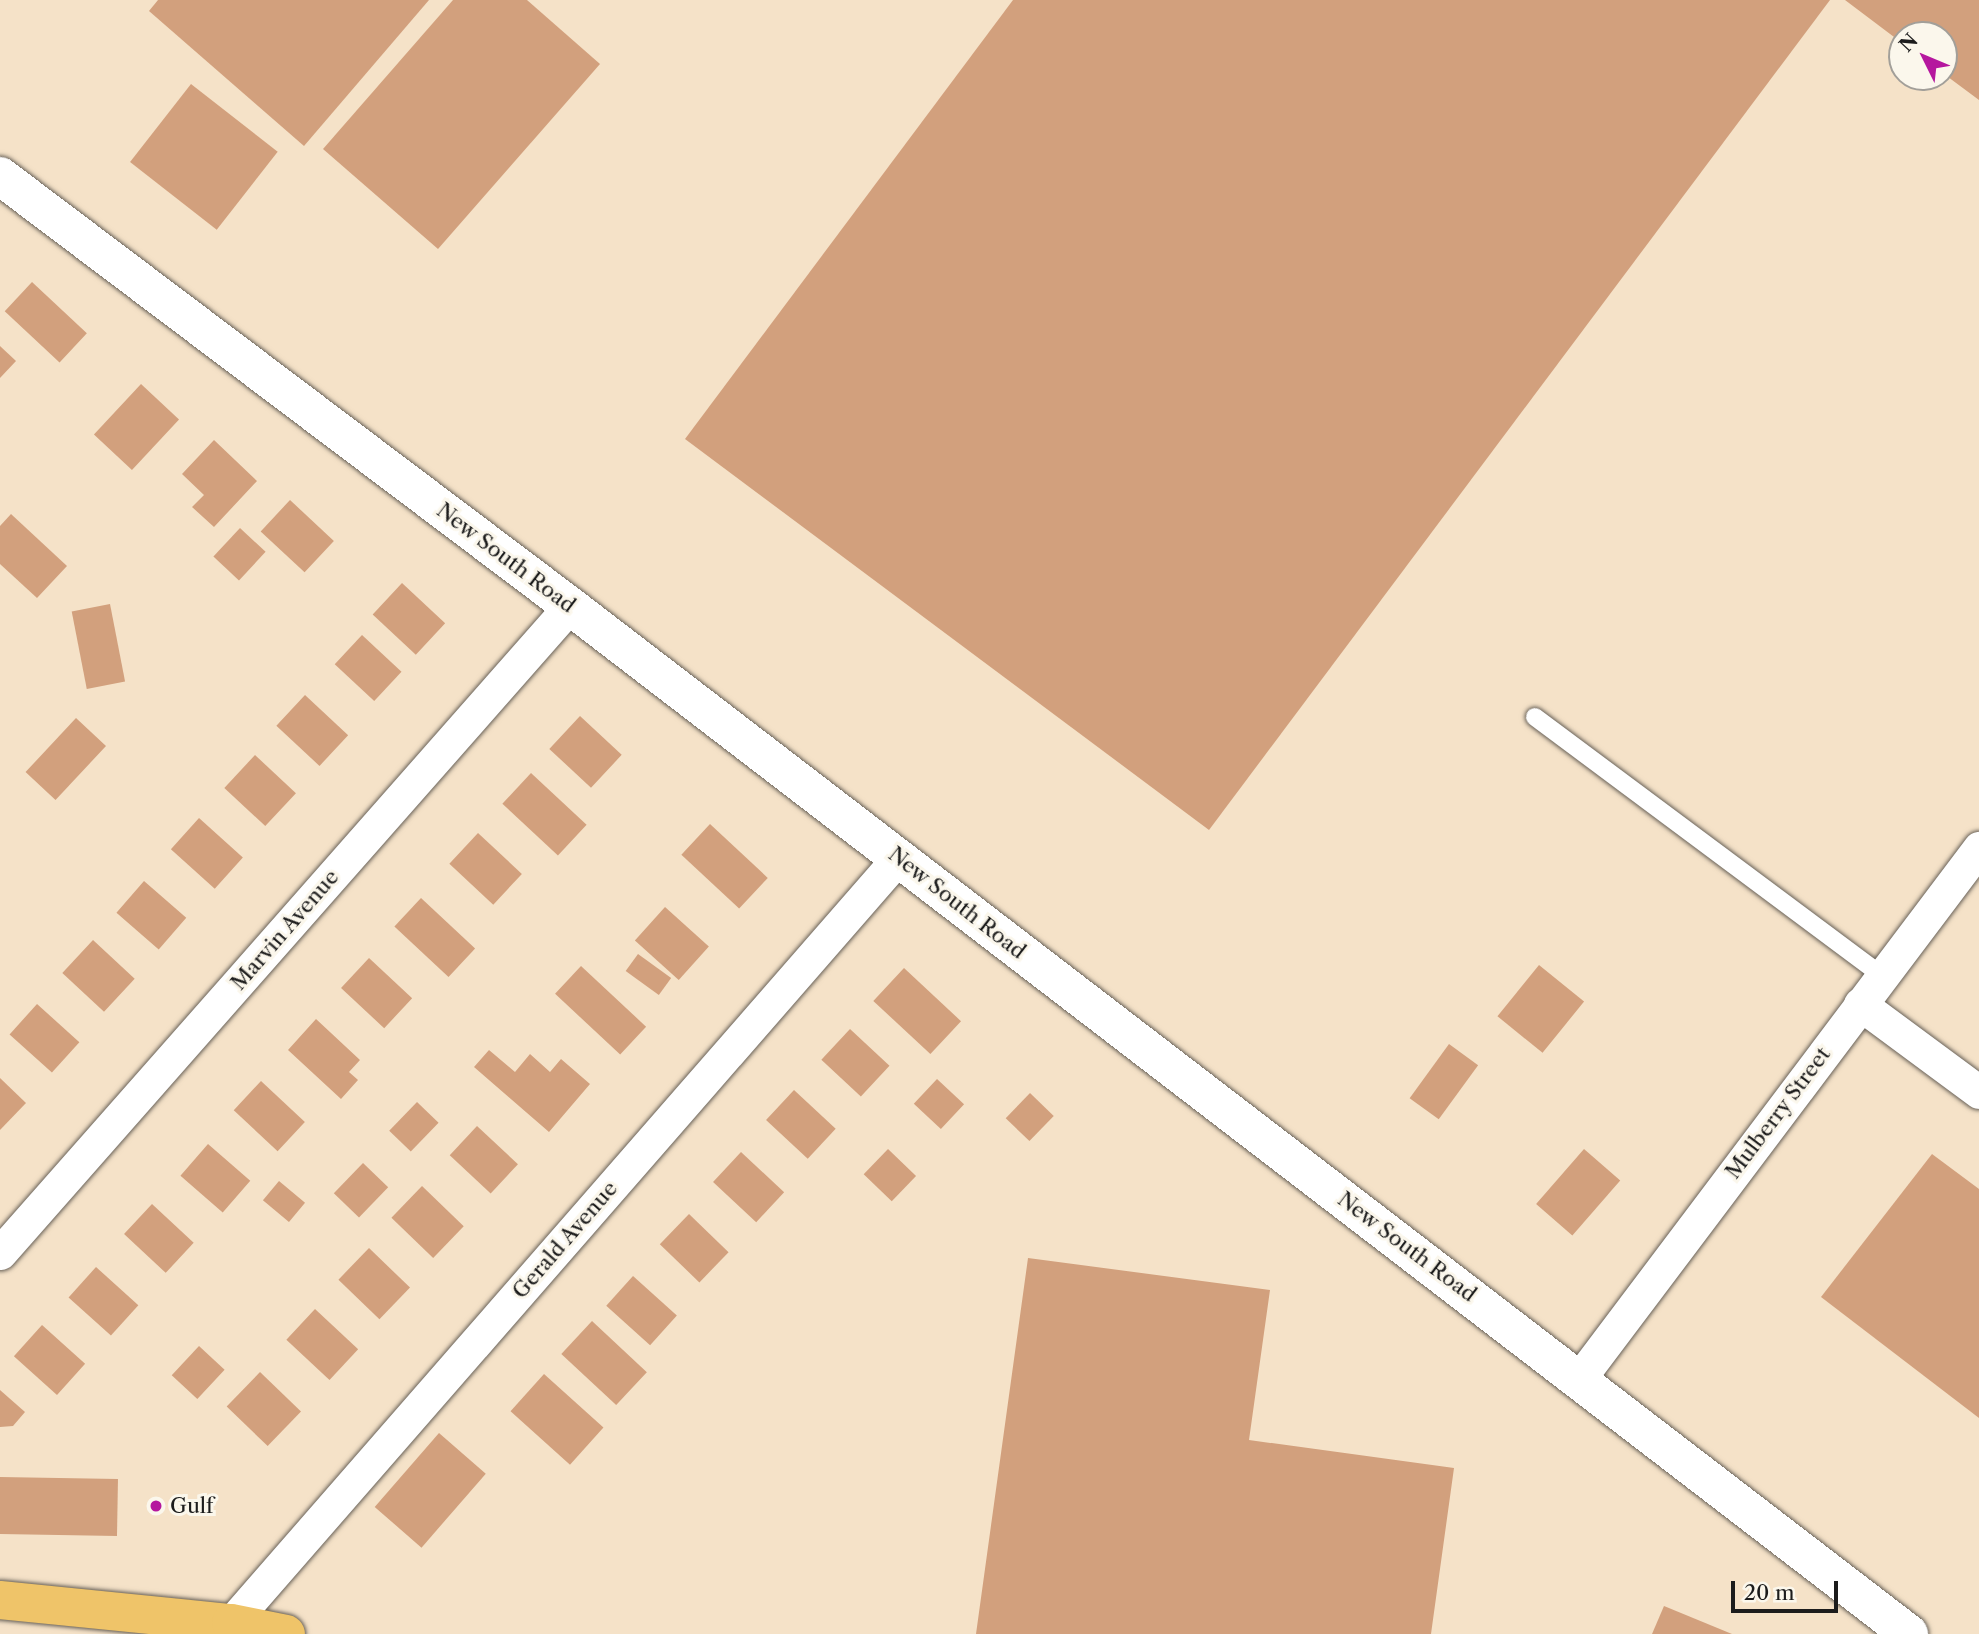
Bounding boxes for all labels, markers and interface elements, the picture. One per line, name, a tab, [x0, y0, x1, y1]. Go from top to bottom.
north arrow	[1888, 21, 1958, 91]
text: N	[1895, 29, 1923, 57]
street label: New South Road	[431, 497, 581, 619]
street label: New South Road	[883, 841, 1031, 965]
street label: Marvin Avenue	[226, 864, 344, 996]
street label: Mulberry Street	[1720, 1042, 1836, 1184]
street label: Gerald Avenue	[507, 1176, 623, 1304]
street label: New South Road	[1332, 1186, 1482, 1308]
place label: Gulf	[170, 1493, 214, 1519]
marker: Gulf	[148, 1498, 164, 1514]
scale bar	[1734, 1568, 1841, 1612]
text: 20 m	[1744, 1580, 1795, 1605]

